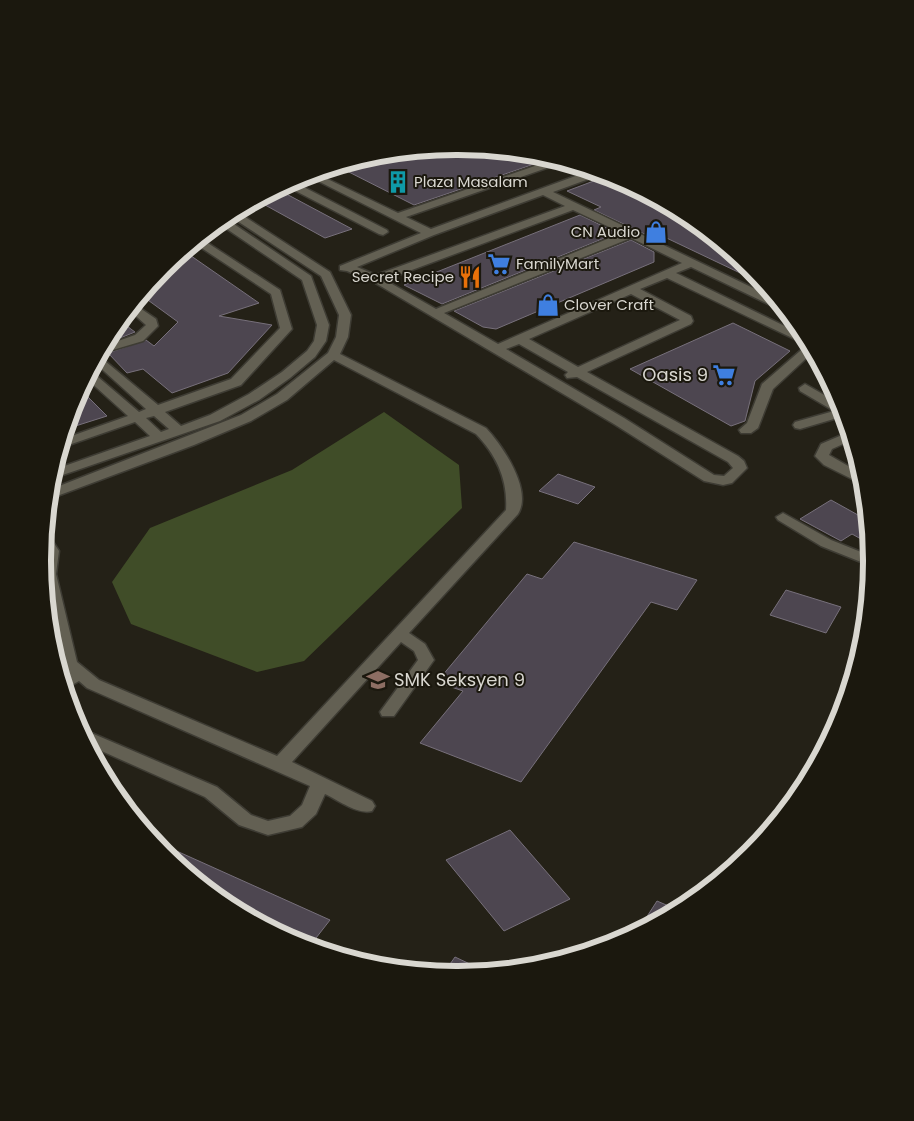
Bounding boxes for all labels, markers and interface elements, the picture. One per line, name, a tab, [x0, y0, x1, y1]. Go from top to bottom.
building icon: Plaza Masalam	[385, 169, 411, 195]
place label: Plaza Masalam	[414, 171, 528, 192]
shop icon: CN Audio	[643, 219, 669, 245]
place label: CN Audio	[571, 221, 640, 242]
supermarket icon: FamilyMart	[486, 251, 512, 277]
place label: FamilyMart	[516, 253, 599, 274]
restaurant icon: Secret Recipe	[457, 264, 483, 290]
place label: Secret Recipe	[352, 266, 454, 287]
shop icon: Clover Craft	[535, 292, 561, 318]
place label: Clover Craft	[564, 294, 654, 315]
place label: Oasis 9	[642, 362, 708, 387]
supermarket icon: Oasis 9	[711, 362, 737, 388]
school or university icon: SMK Seksyen 9	[365, 667, 391, 693]
place label: SMK Seksyen 9	[394, 667, 525, 692]

